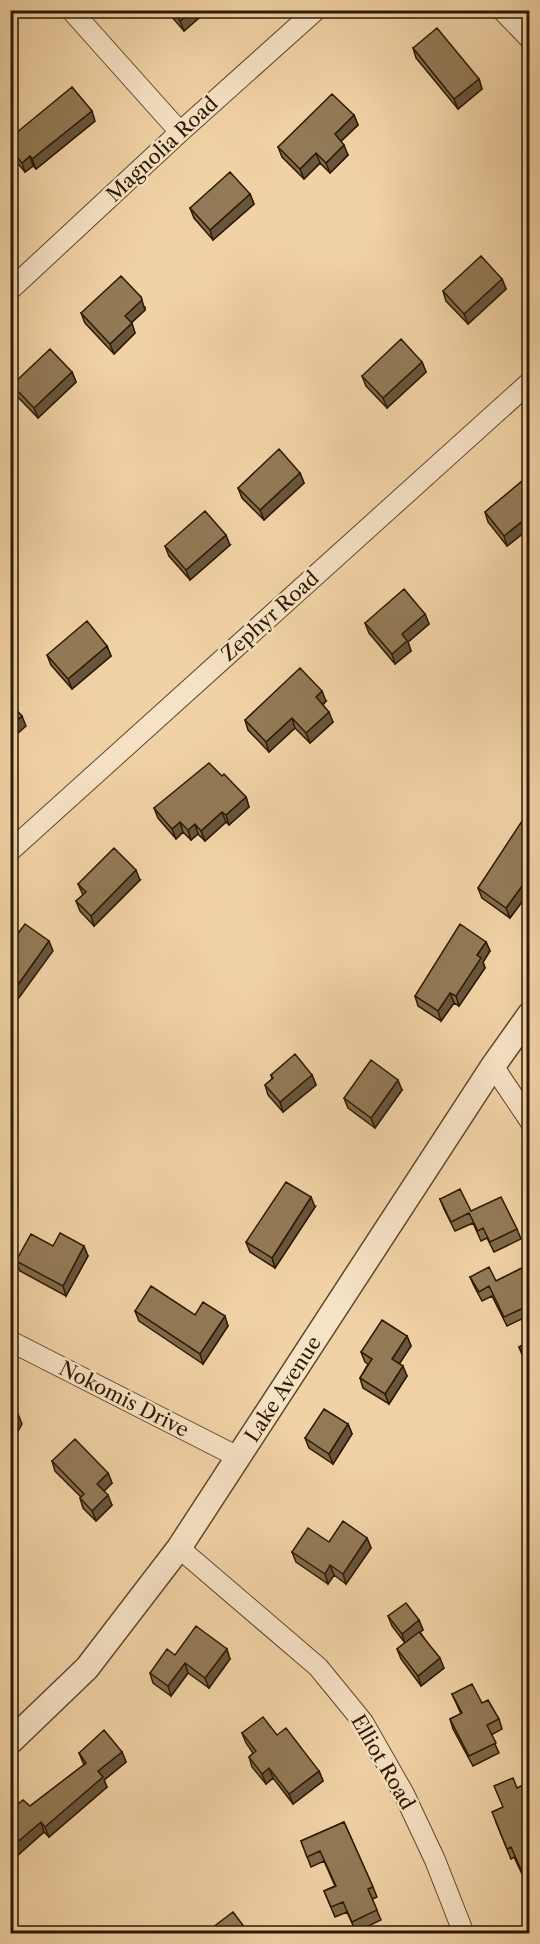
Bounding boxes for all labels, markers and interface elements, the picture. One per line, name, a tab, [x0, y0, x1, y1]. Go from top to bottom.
street label: Magnolia Road	[102, 91, 222, 207]
street label: Zephyr Road	[216, 566, 324, 666]
street label: Lake Avenue	[240, 1332, 326, 1446]
street label: Nokomis Drive	[55, 1356, 193, 1442]
street label: Elliot Road	[346, 1710, 420, 1814]

